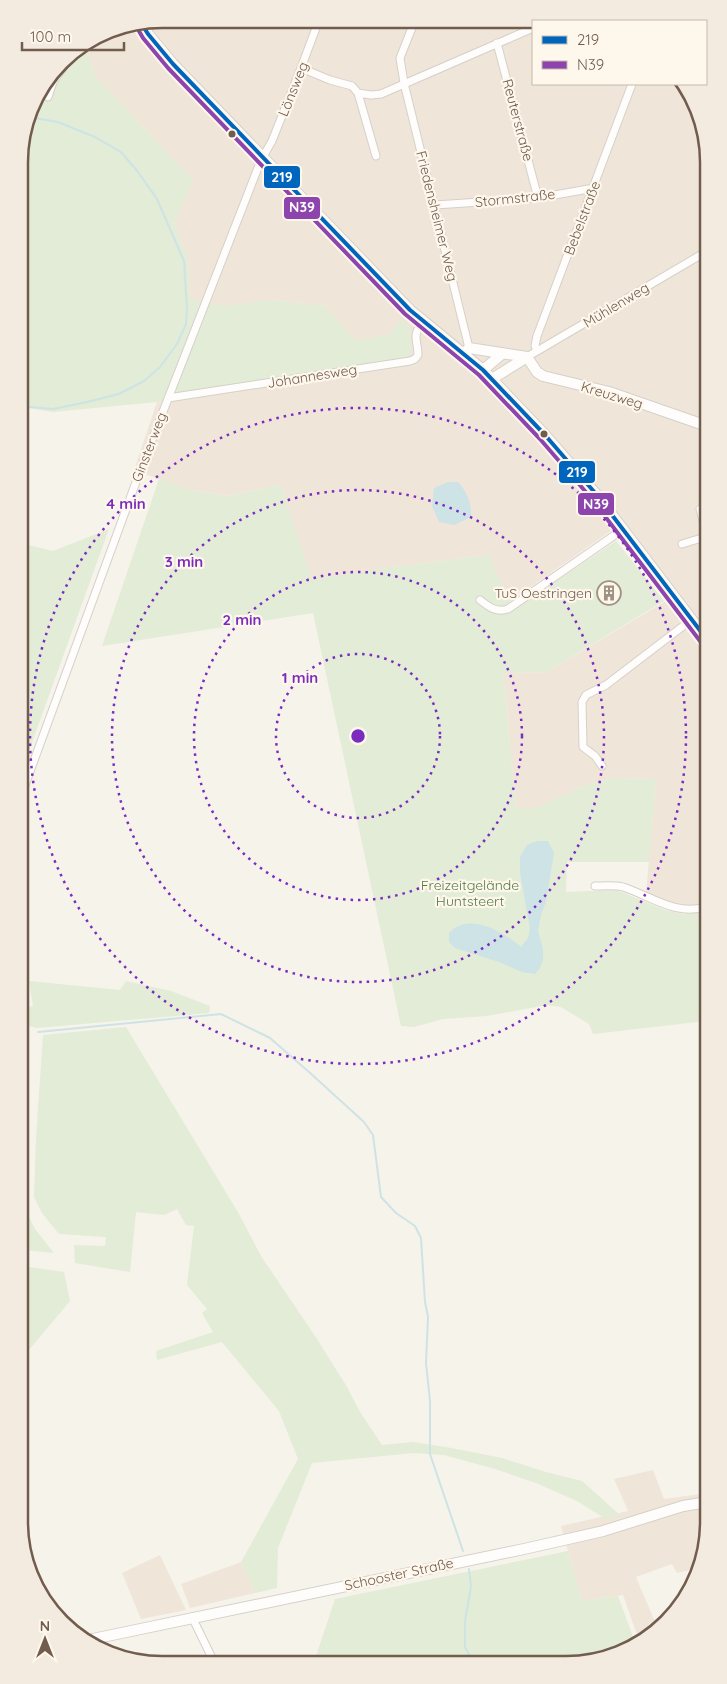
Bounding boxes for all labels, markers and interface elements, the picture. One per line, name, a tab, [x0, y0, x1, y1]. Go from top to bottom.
scale bar	[22, 20, 125, 52]
legend	[532, 20, 707, 85]
text: 100 m	[30, 27, 71, 46]
text: 219	[577, 30, 599, 49]
text: N39	[577, 55, 604, 74]
street label: Lönsweg	[274, 59, 312, 119]
street label: Reuterstraße	[498, 77, 538, 163]
unlabelled marker	[227, 129, 237, 139]
street label: Friedensheimer Weg	[412, 149, 462, 283]
line badge: 219	[263, 165, 301, 189]
text: 219	[271, 168, 293, 186]
street label: Bebelstraße	[560, 178, 604, 258]
street label: Stormstraße	[474, 185, 556, 211]
line badge: N39	[283, 196, 321, 220]
text: N39	[289, 198, 315, 216]
street label: Mühlenweg	[580, 278, 652, 332]
street label: Johannesweg	[266, 360, 358, 392]
street label: Kreuzweg	[579, 377, 645, 413]
street label: Ginsterweg	[127, 410, 171, 484]
unlabelled marker	[539, 429, 549, 439]
line badge: 219	[558, 460, 596, 484]
text: 219	[566, 463, 588, 481]
line badge: N39	[577, 492, 615, 516]
text: 4 min	[106, 494, 146, 513]
text: N39	[583, 495, 609, 513]
text: 3 min	[165, 552, 203, 571]
building icon: TuS Oestringen	[596, 580, 622, 606]
place label: TuS Oestringen	[495, 584, 592, 602]
text: 2 min	[222, 610, 262, 629]
text: 1 min	[282, 668, 318, 687]
centre of rings	[349, 727, 367, 745]
park label: Freizeitgelände Huntsteert	[421, 876, 519, 910]
street label: Schooster Straße	[343, 1554, 455, 1594]
north arrow	[20, 1614, 70, 1664]
text: N	[40, 1617, 50, 1635]

